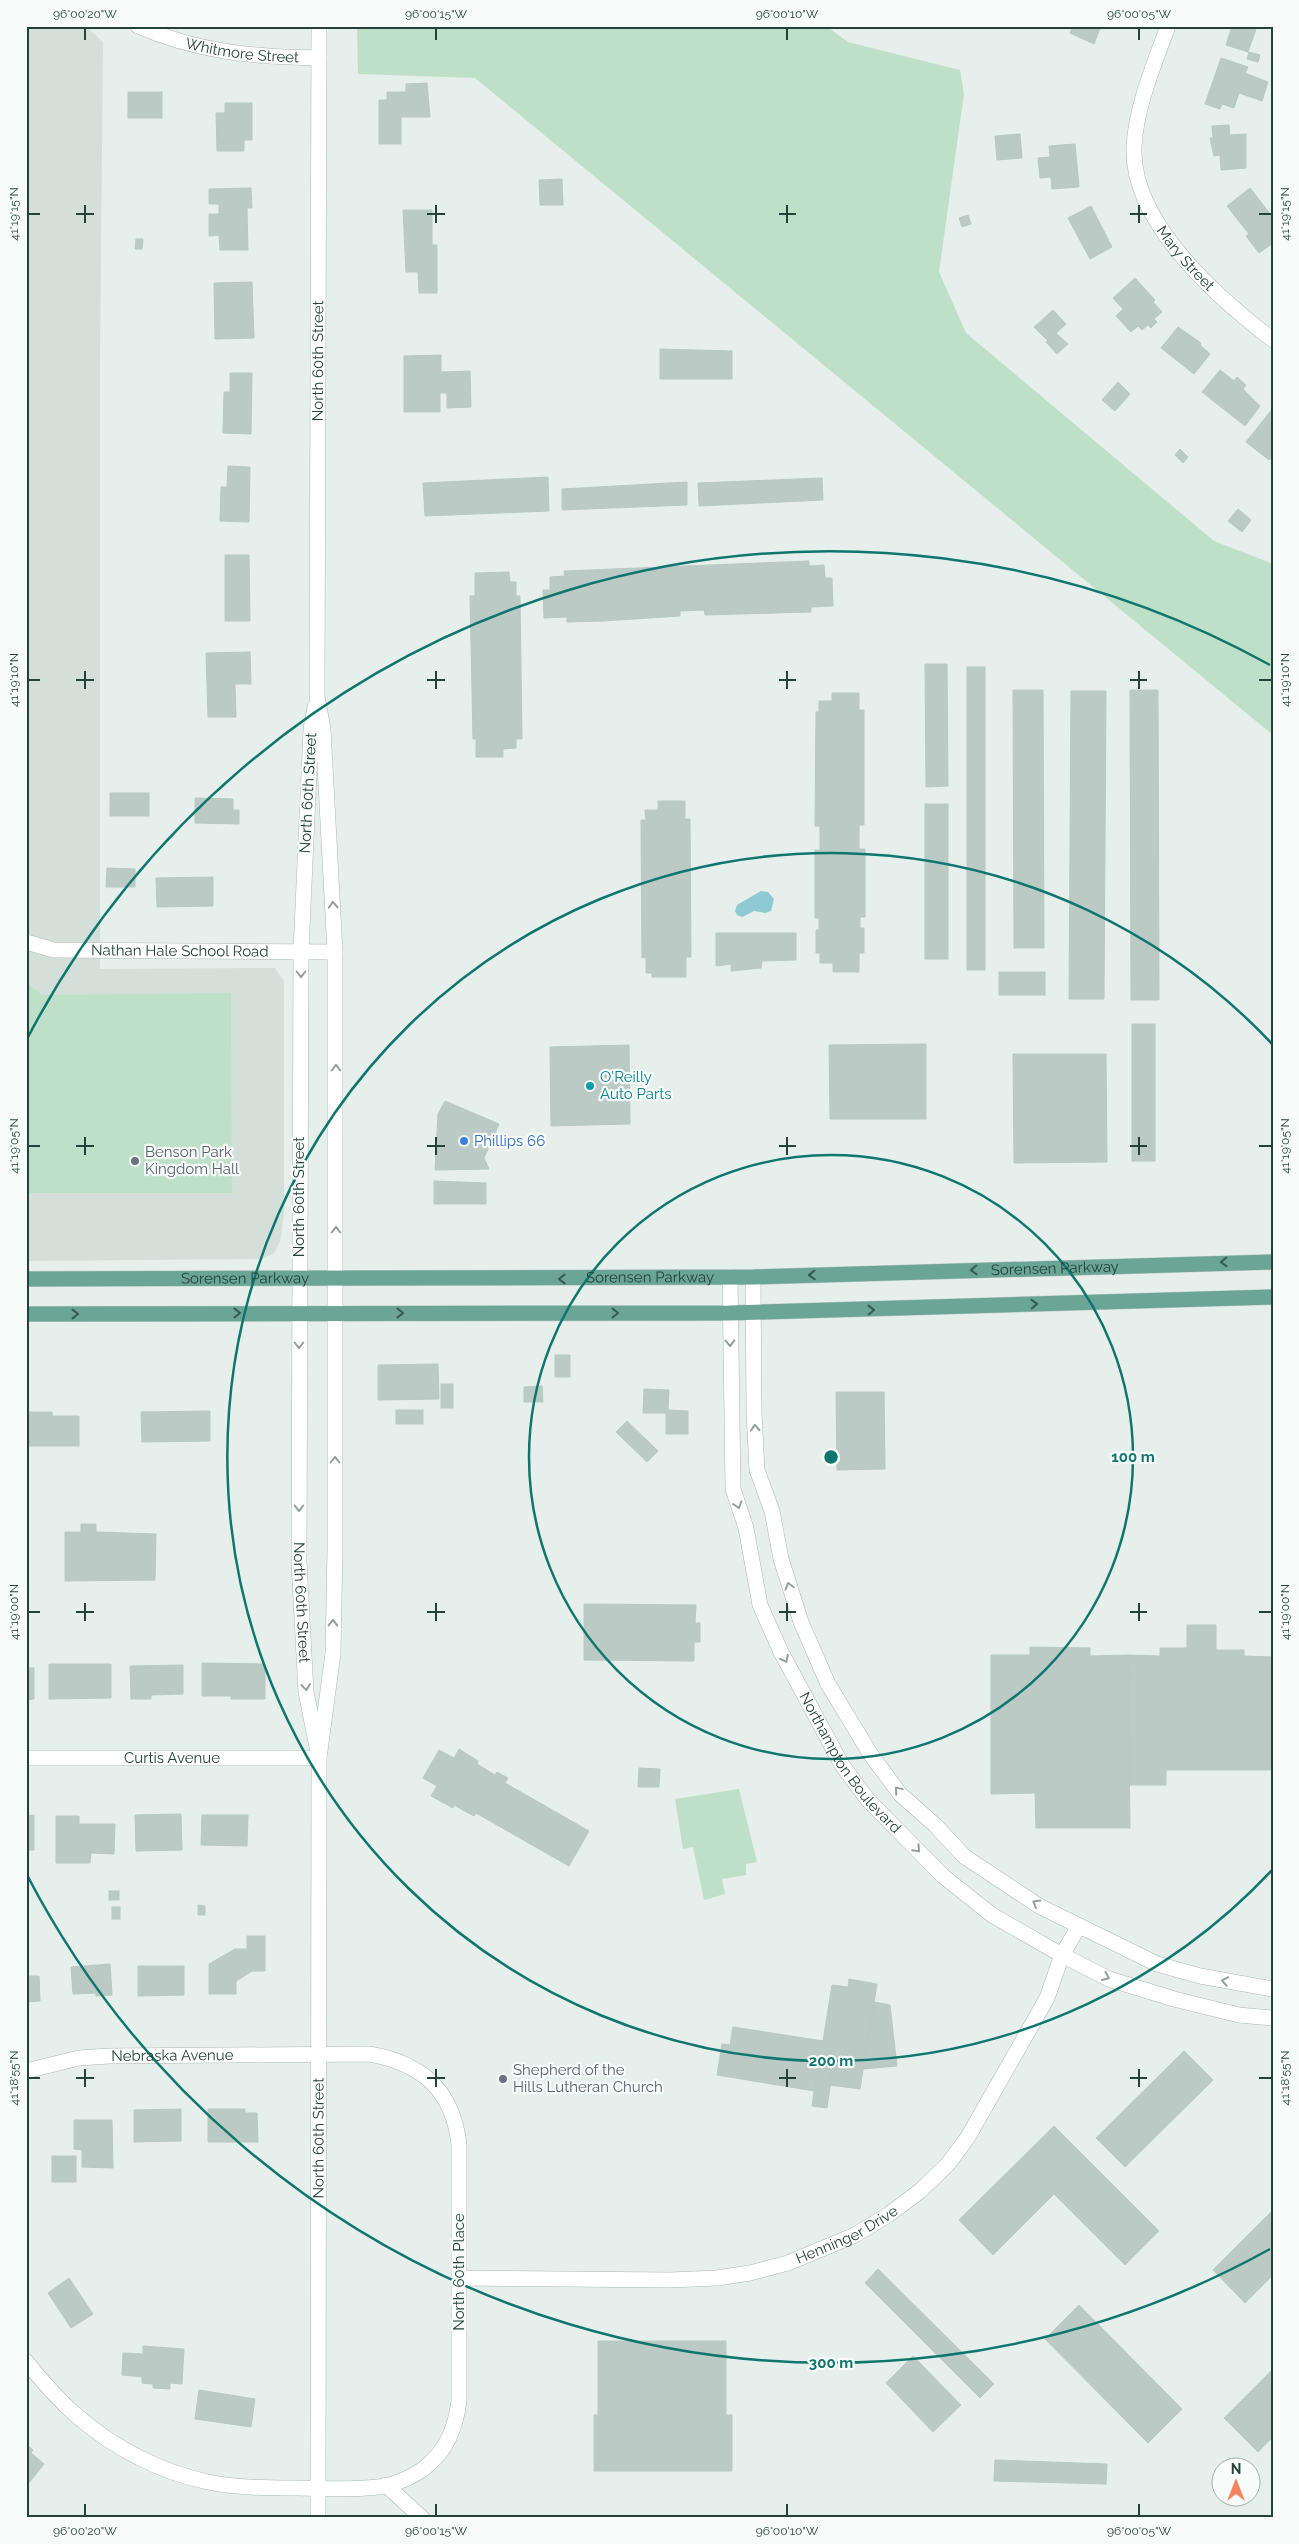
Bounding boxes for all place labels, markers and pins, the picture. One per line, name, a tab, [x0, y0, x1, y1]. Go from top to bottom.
place label: O'Reilly Auto Parts	[600, 1068, 671, 1103]
marker: O'Reilly Auto Parts	[584, 1080, 596, 1092]
place label: Phillips 66	[474, 1132, 545, 1150]
marker: Phillips 66	[458, 1135, 470, 1147]
place label: Benson Park Kingdom Hall	[145, 1143, 240, 1178]
marker: Benson Park Kingdom Hall	[129, 1155, 141, 1167]
centre of rings	[822, 1448, 840, 1466]
place label: Shepherd of the Hills Lutheran Church	[513, 2061, 663, 2096]
marker: Shepherd of the Hills Lutheran Church	[497, 2073, 509, 2085]

